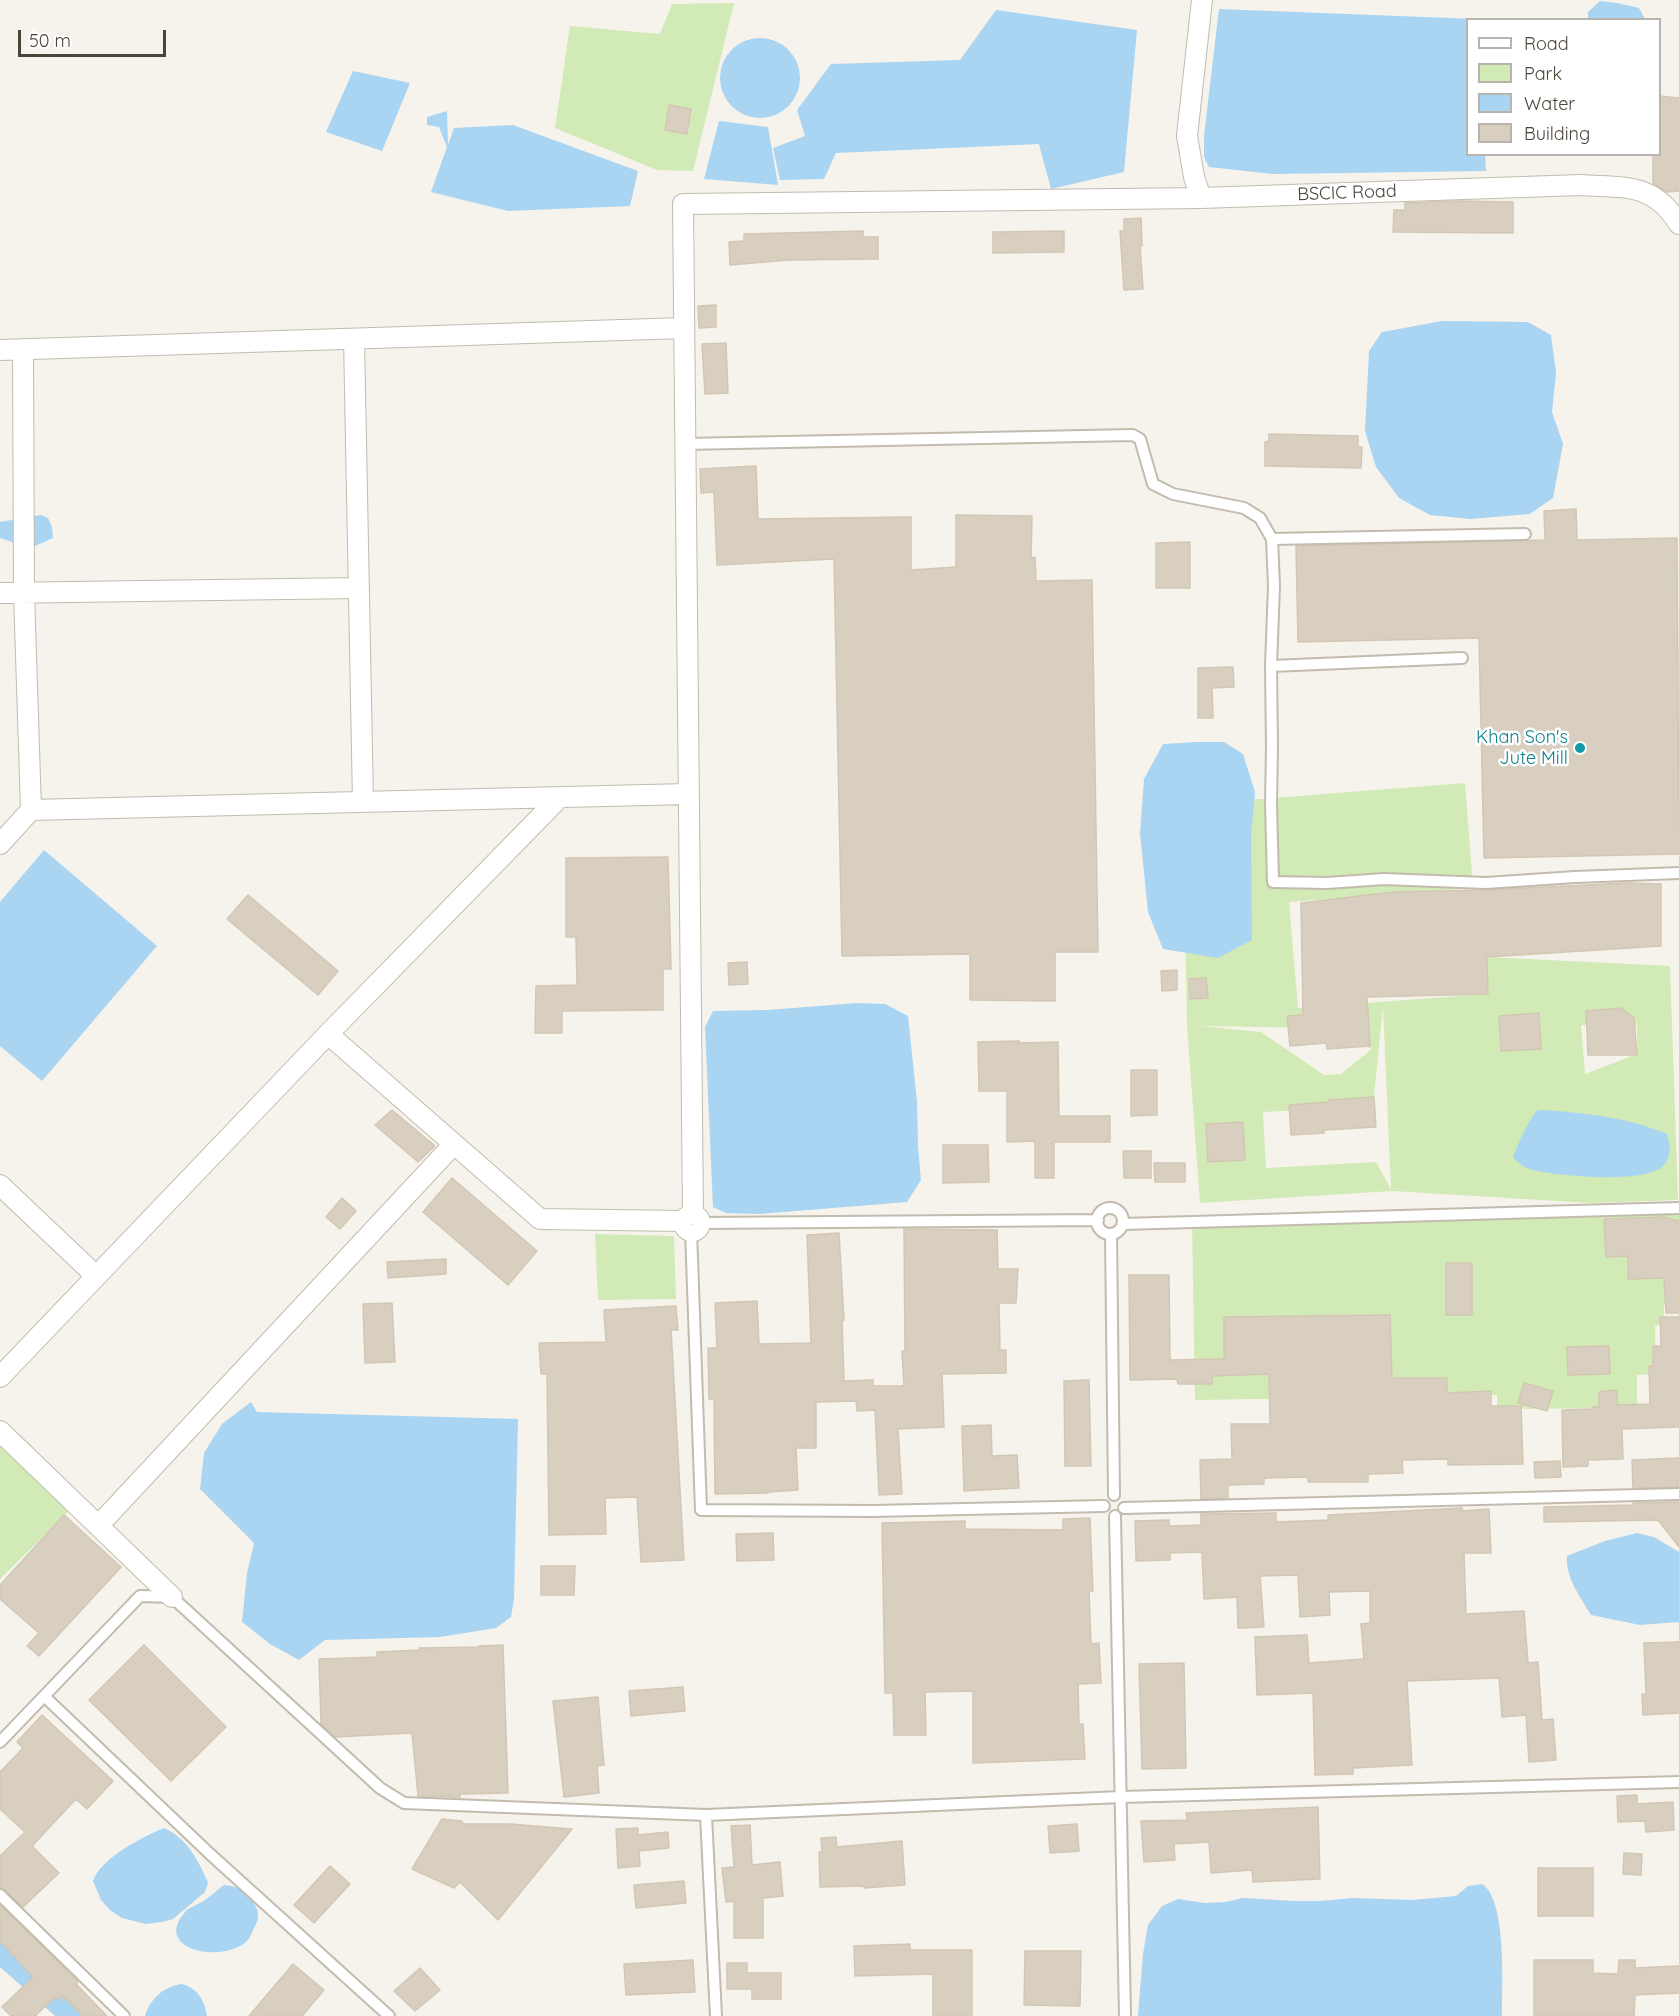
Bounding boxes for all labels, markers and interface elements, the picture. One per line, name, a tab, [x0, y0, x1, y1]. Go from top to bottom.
scale bar	[21, 18, 170, 56]
legend	[1466, 18, 1661, 156]
text: 50 m	[29, 29, 71, 52]
text: Road	[1524, 32, 1569, 55]
text: Park	[1524, 62, 1562, 85]
text: Water	[1524, 92, 1575, 115]
text: Building	[1524, 122, 1590, 145]
street label: BSCIC Road	[1297, 180, 1397, 206]
place label: Khan Son's Jute Mill	[1476, 727, 1568, 770]
marker: Khan Son's Jute Mill	[1573, 741, 1587, 755]

